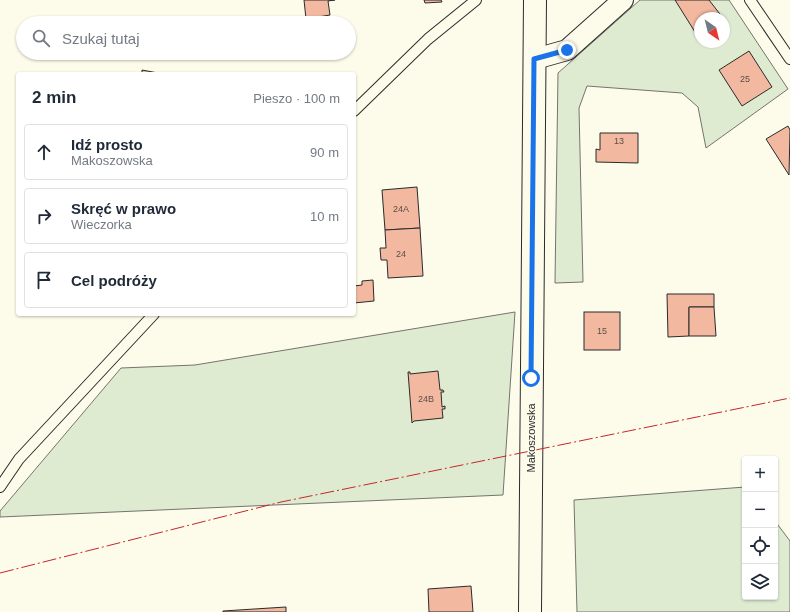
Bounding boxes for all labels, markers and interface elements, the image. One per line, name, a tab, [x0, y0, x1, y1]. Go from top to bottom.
north arrow	[694, 12, 730, 48]
search box	[16, 16, 356, 60]
icon: search	[30, 27, 52, 49]
text: Szukaj tutaj	[62, 30, 140, 47]
route end	[558, 41, 576, 59]
house number: 25	[740, 74, 750, 84]
text: 2 min	[32, 88, 76, 107]
text: Pieszo · 100 m	[253, 91, 340, 106]
text: Idź prosto	[71, 136, 143, 153]
house number: 13	[614, 136, 624, 146]
icon: ahead	[33, 141, 55, 163]
text: 90 m	[310, 145, 339, 160]
text: Makoszowska	[71, 153, 153, 168]
text: Skręć w prawo	[71, 200, 176, 217]
house number: 24A	[393, 204, 409, 214]
icon: right	[33, 205, 55, 227]
text: 10 m	[310, 209, 339, 224]
text: Wieczorka	[71, 217, 132, 232]
house number: 24	[396, 249, 406, 259]
icon: arrive	[33, 269, 55, 291]
text: Cel podróży	[71, 272, 157, 289]
house number: 15	[597, 326, 607, 336]
route start	[522, 369, 540, 387]
house number: 24B	[418, 394, 434, 404]
street label: Makoszowska	[525, 403, 537, 473]
map controls	[742, 456, 778, 600]
button: +	[742, 456, 778, 492]
button: −	[742, 492, 778, 528]
button: locate	[742, 528, 778, 564]
button: layers	[742, 564, 778, 600]

